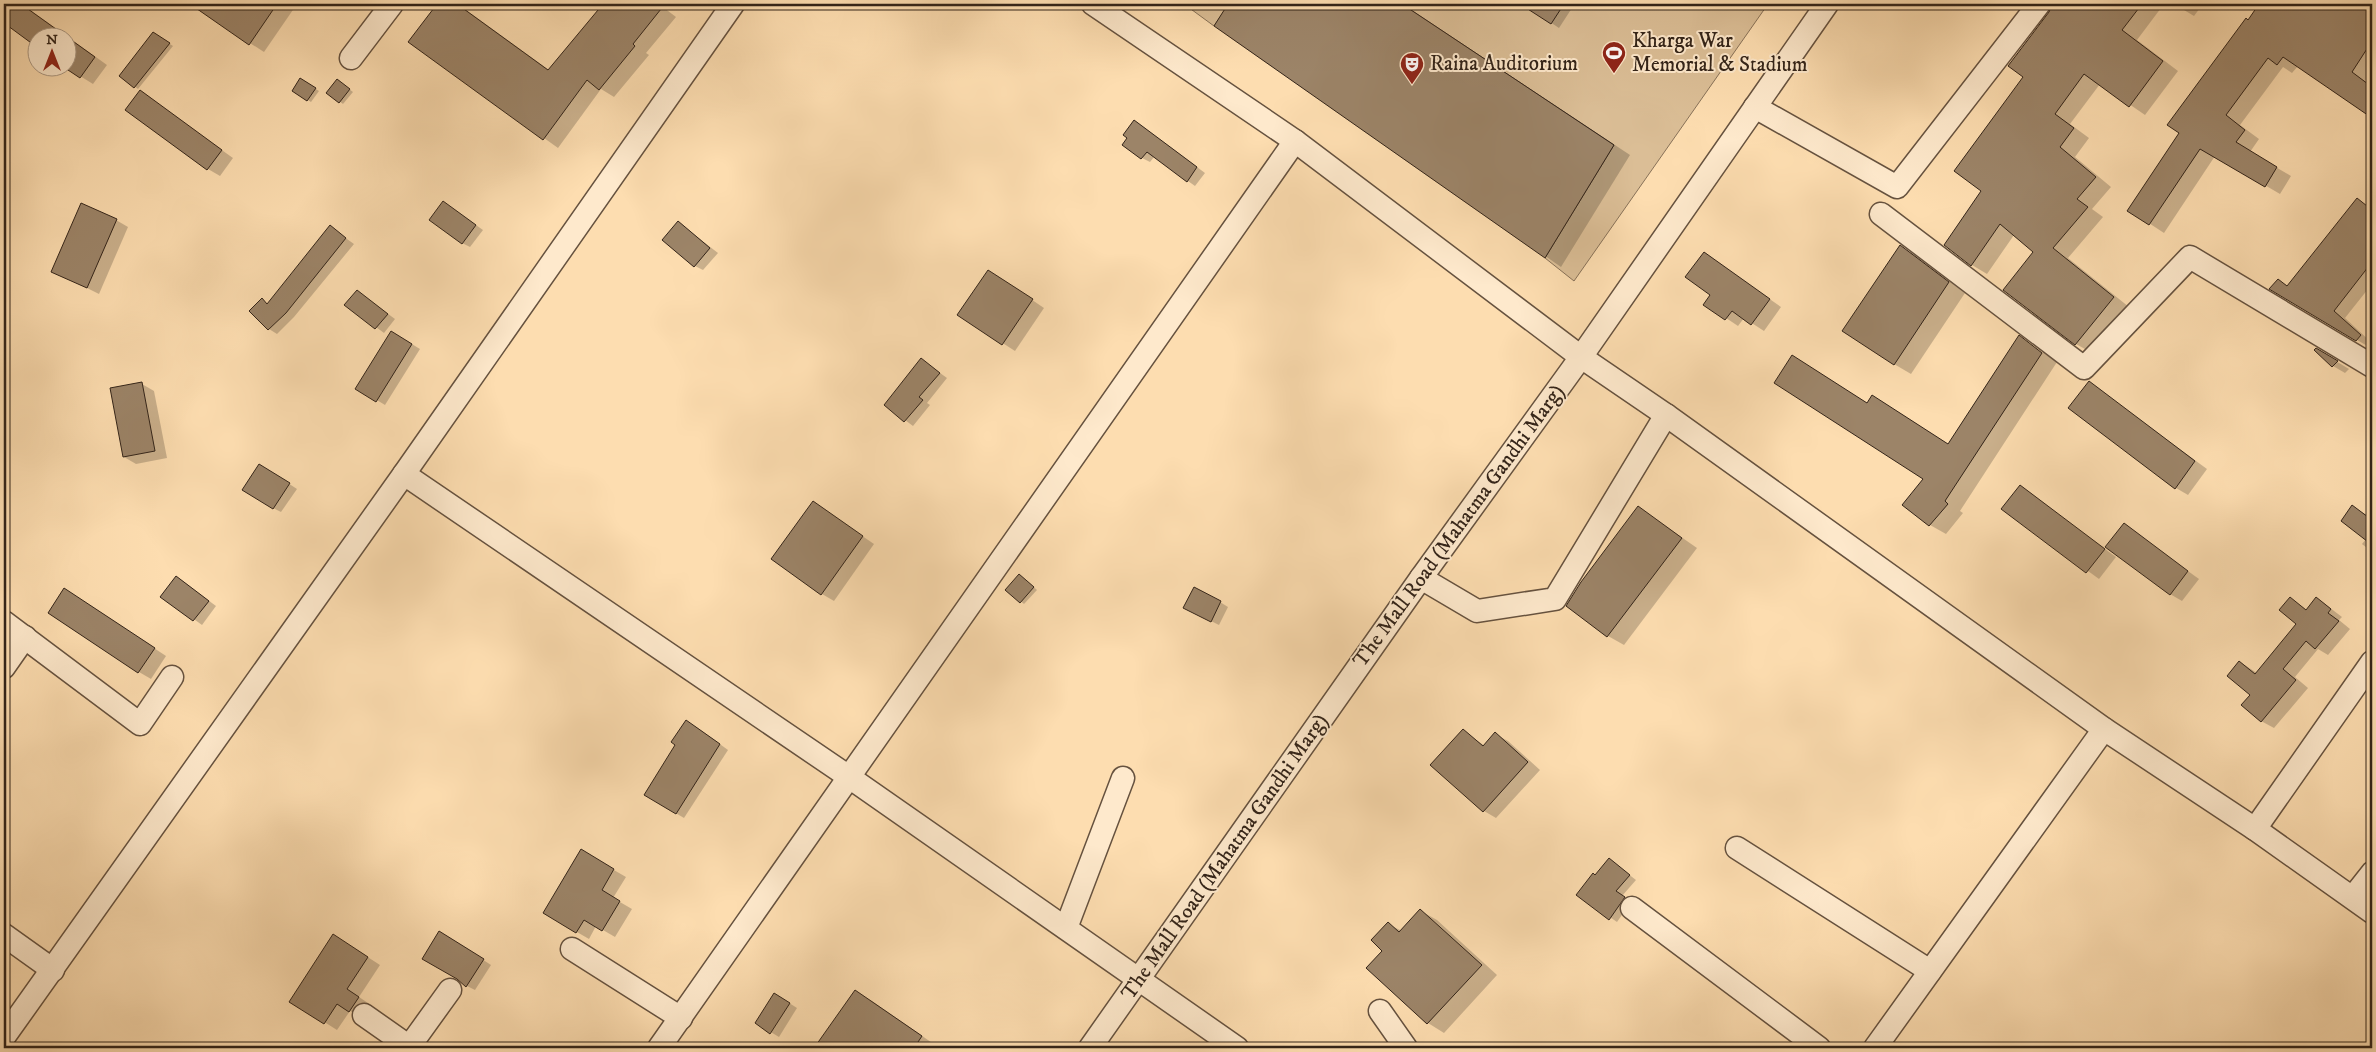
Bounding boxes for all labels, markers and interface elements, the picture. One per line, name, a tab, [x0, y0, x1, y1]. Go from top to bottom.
north arrow	[28, 28, 78, 78]
place label: Kharga War Memorial & Stadium	[1632, 28, 1808, 78]
text: N	[46, 31, 58, 49]
sports icon: Kharga War Memorial & Stadium	[1601, 40, 1627, 74]
theatre icon: Raina Auditorium	[1399, 51, 1425, 85]
place label: Raina Auditorium	[1430, 51, 1578, 77]
street label: The Mall Road (Mahatma Gandhi Marg)	[1348, 379, 1570, 673]
street label: The Mall Road (Mahatma Gandhi Marg)	[1116, 709, 1334, 1005]

